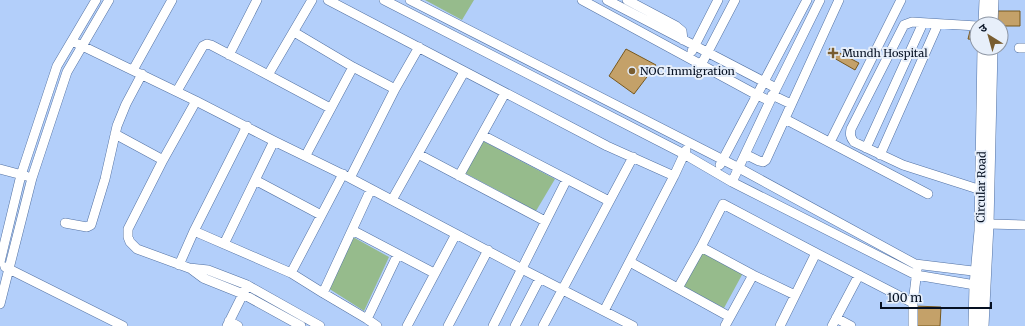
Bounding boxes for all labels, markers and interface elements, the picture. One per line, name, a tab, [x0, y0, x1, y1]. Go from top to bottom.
north arrow	[969, 16, 1009, 56]
text: उ	[976, 20, 990, 36]
place label: Mundh Hospital	[842, 46, 928, 60]
marker: Mundh Hospital	[827, 47, 839, 59]
place label: NOC Immigration	[640, 64, 736, 78]
marker: NOC Immigration	[627, 66, 637, 76]
street label: Circular Road	[973, 151, 989, 223]
scale bar	[881, 284, 991, 310]
text: 100 m	[887, 290, 922, 305]

